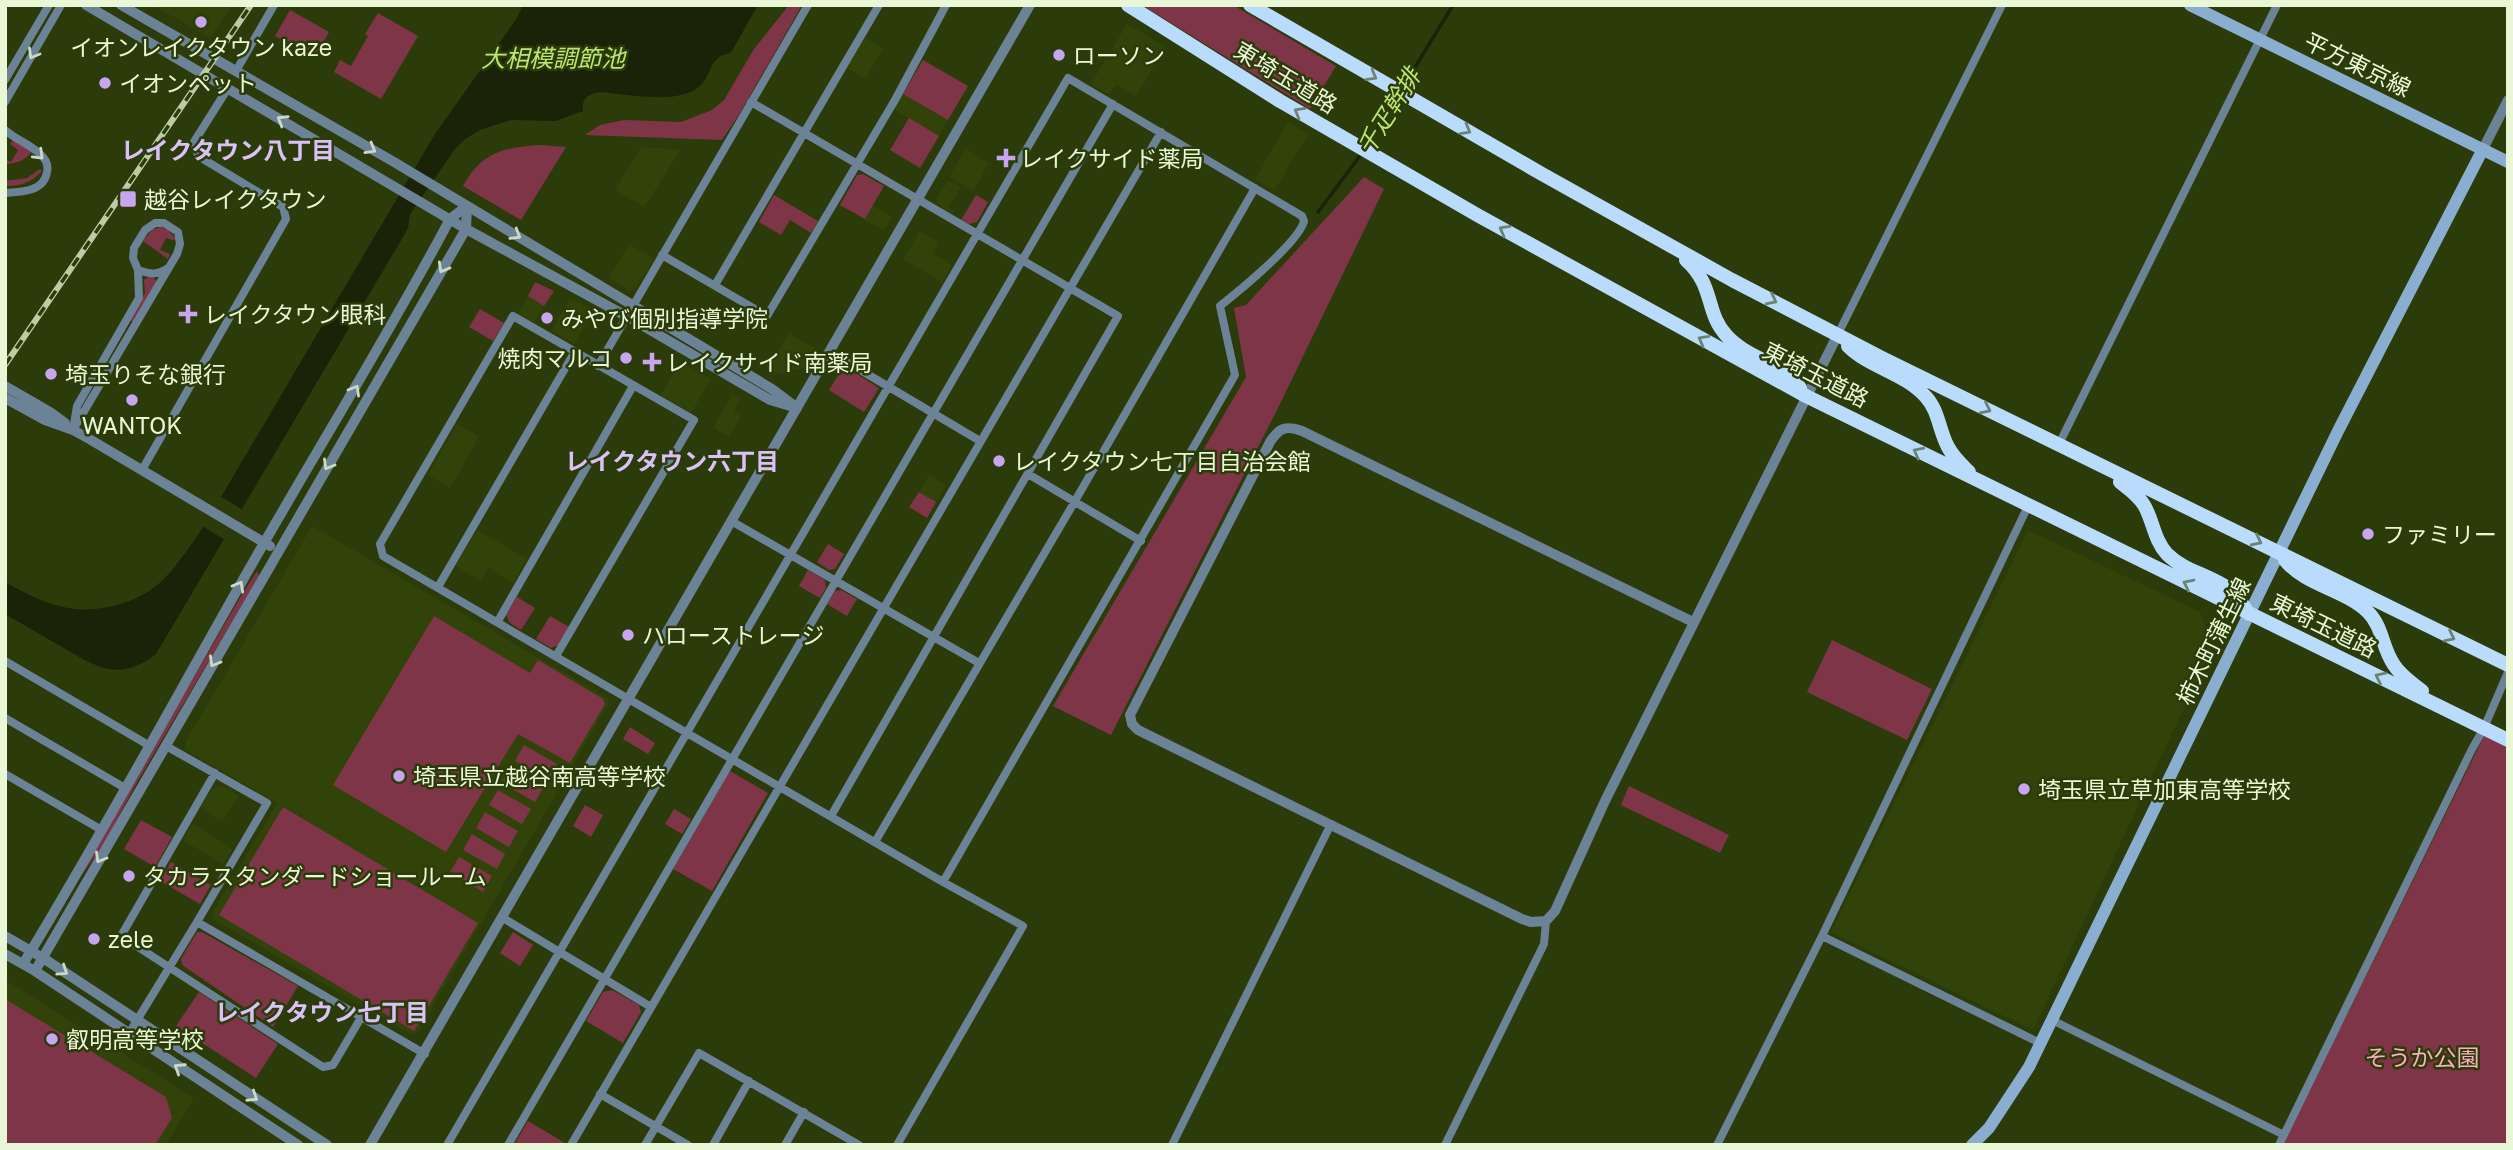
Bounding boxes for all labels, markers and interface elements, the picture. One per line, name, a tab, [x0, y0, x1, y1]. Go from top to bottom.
marker: イオンレイクタウン kaze	[193, 14, 209, 30]
street label: 平方東京線	[2300, 26, 2416, 102]
place label: イオンレイクタウン kaze	[70, 33, 332, 61]
street label: 東埼玉道路	[1230, 35, 1342, 119]
place label: ローソン	[1073, 41, 1165, 69]
water label: 大相模調節池	[481, 43, 627, 72]
one-way arrow	[28, 46, 41, 59]
marker: ローソン	[1051, 47, 1067, 63]
water label: 千疋幹排	[1350, 60, 1427, 159]
one-way arrow	[1365, 68, 1378, 81]
place label: イオンペット	[119, 69, 257, 97]
marker: イオンペット	[97, 75, 113, 91]
one-way arrow	[1294, 107, 1306, 120]
one-way arrow	[277, 115, 290, 128]
one-way arrow	[1458, 122, 1471, 135]
district label: レイクタウン八丁目	[121, 135, 335, 164]
one-way arrow	[364, 141, 376, 154]
place label: レイクサイド薬局	[1020, 144, 1204, 172]
one-way arrow	[30, 147, 43, 160]
marker: レイクサイド薬局	[998, 150, 1014, 166]
place label: 越谷レイクタウン	[144, 185, 327, 213]
marker: 越谷レイクタウン	[118, 189, 138, 209]
one-way arrow	[1498, 225, 1511, 238]
one-way arrow	[508, 227, 521, 240]
one-way arrow	[438, 261, 451, 273]
one-way arrow	[1764, 292, 1777, 305]
place label: レイクタウン眼科	[204, 300, 387, 328]
marker: レイクタウン眼科	[178, 304, 198, 324]
place label: みやび個別指導学院	[561, 304, 768, 332]
marker: みやび個別指導学院	[539, 310, 555, 326]
one-way arrow	[1697, 335, 1710, 348]
street label: 東埼玉道路	[1758, 335, 1874, 413]
place label: 焼肉マルコ	[497, 344, 612, 372]
place label: レイクサイド南薬局	[666, 348, 873, 376]
marker: 焼肉マルコ	[618, 350, 634, 366]
marker: レイクサイド南薬局	[644, 354, 660, 370]
place label: 埼玉りそな銀行	[65, 360, 226, 388]
marker: 埼玉りそな銀行	[43, 366, 59, 382]
one-way arrow	[347, 384, 360, 397]
marker: WANTOK	[124, 392, 140, 408]
one-way arrow	[1979, 400, 1991, 414]
place label: WANTOK	[82, 411, 182, 439]
district label: レイクタウン六丁目	[565, 446, 779, 475]
one-way arrow	[1912, 446, 1925, 460]
place label: レイクタウン七丁目自治会館	[1013, 447, 1311, 475]
marker: レイクタウン七丁目自治会館	[991, 453, 1007, 469]
one-way arrow	[324, 457, 337, 470]
place label: ファミリー	[2382, 520, 2497, 548]
marker: ファミリー	[2360, 526, 2376, 542]
one-way arrow	[2250, 533, 2262, 547]
street label: 柿木町蒲生線	[2170, 573, 2256, 709]
one-way arrow	[2183, 579, 2195, 593]
one-way arrow	[231, 581, 245, 593]
street label: 東埼玉道路	[2266, 587, 2382, 663]
place label: ハローストレージ	[642, 621, 824, 649]
marker: ハローストレージ	[620, 627, 636, 643]
one-way arrow	[2443, 628, 2455, 642]
one-way arrow	[210, 654, 223, 667]
one-way arrow	[2375, 672, 2387, 686]
place label: 埼玉県立越谷南高等学校	[413, 762, 666, 790]
marker: 埼玉県立越谷南高等学校	[391, 768, 407, 784]
place label: 埼玉県立草加東高等学校	[2038, 775, 2291, 803]
marker: 埼玉県立草加東高等学校	[2016, 781, 2032, 797]
one-way arrow	[96, 851, 109, 864]
place label: タカラスタンダードショールーム	[143, 862, 487, 890]
marker: タカラスタンダードショールーム	[121, 868, 137, 884]
place label: zele	[108, 925, 154, 953]
marker: zele	[86, 931, 102, 947]
one-way arrow	[56, 963, 69, 976]
district label: レイクタウン七丁目	[215, 997, 429, 1026]
place label: 叡明高等学校	[66, 1025, 204, 1053]
marker: 叡明高等学校	[44, 1031, 60, 1047]
park label: そうか公園	[2365, 1043, 2480, 1071]
one-way arrow	[174, 1063, 187, 1076]
one-way arrow	[245, 1088, 258, 1101]

